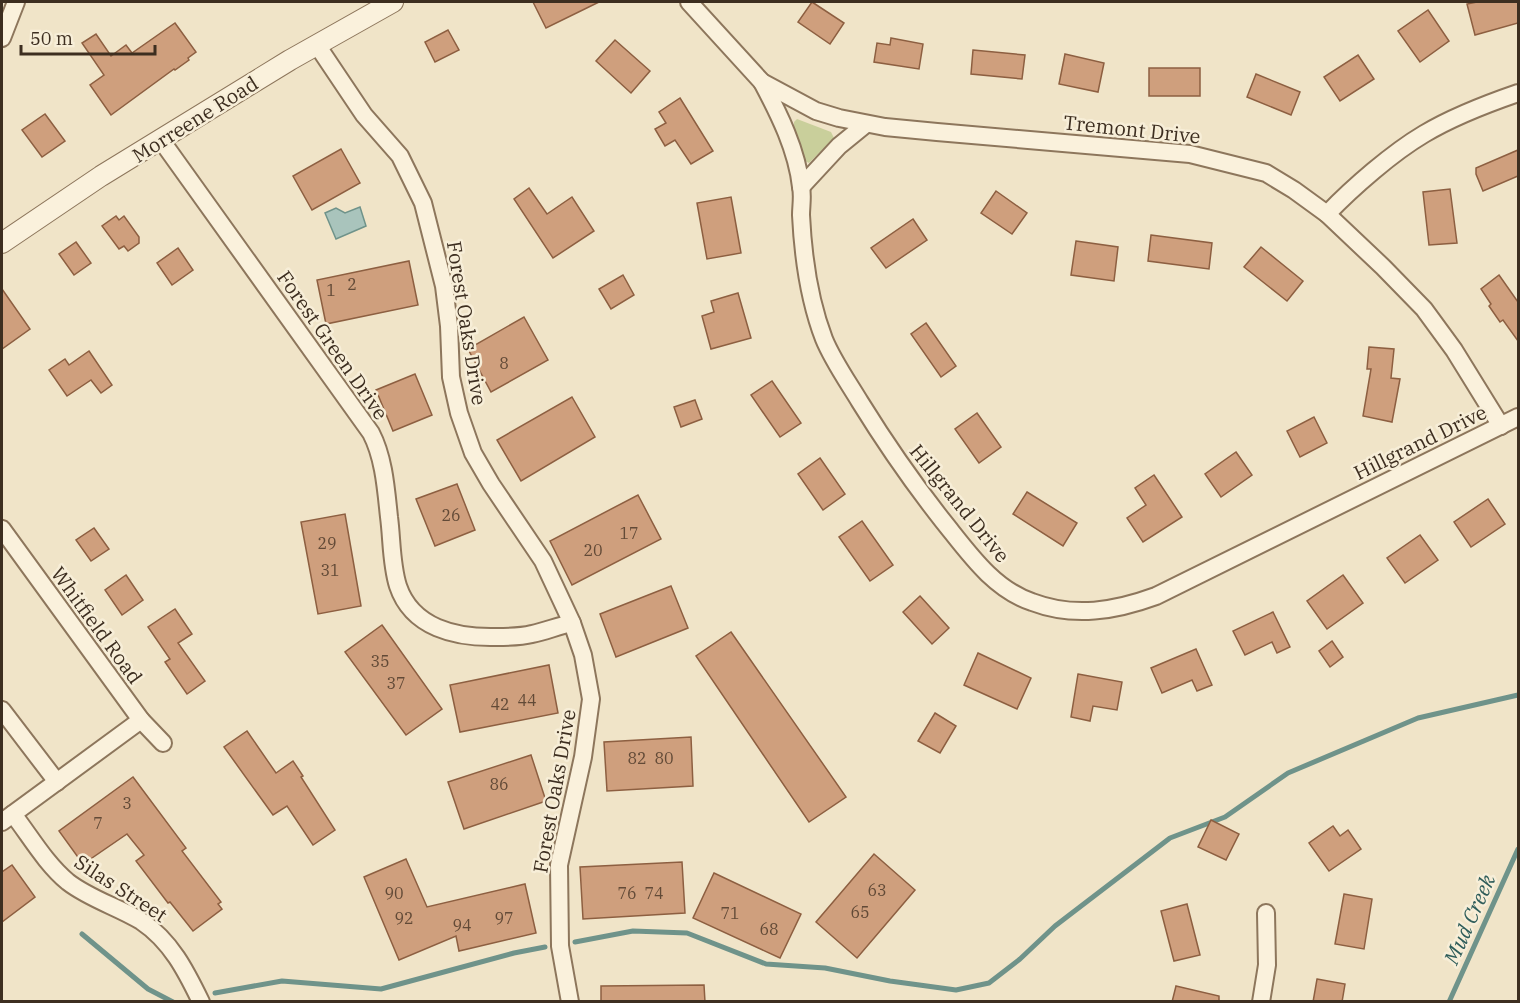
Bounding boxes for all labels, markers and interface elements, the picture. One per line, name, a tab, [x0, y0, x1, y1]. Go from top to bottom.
scale bar	[21, 18, 154, 56]
text: 50 m	[30, 27, 73, 50]
street label: Morreene Road	[127, 69, 263, 169]
street label: Tremont Drive	[1062, 108, 1202, 150]
street label: Forest Oaks Drive	[441, 239, 493, 407]
street label: Forest Green Drive	[271, 265, 395, 425]
house number: 2	[347, 274, 357, 294]
house number: 1	[326, 280, 336, 300]
house number: 8	[499, 353, 509, 373]
street label: Hillgrand Drive	[1349, 398, 1491, 486]
street label: Hillgrand Drive	[904, 438, 1016, 568]
house number: 26	[441, 505, 461, 525]
house number: 17	[619, 523, 639, 543]
house number: 29	[317, 533, 337, 553]
house number: 20	[583, 540, 603, 560]
house number: 31	[320, 560, 340, 580]
street label: Whitfield Road	[45, 561, 149, 689]
house number: 35	[370, 651, 390, 671]
house number: 37	[386, 673, 406, 693]
house number: 44	[517, 690, 537, 710]
house number: 42	[490, 694, 510, 714]
street label: Forest Oaks Drive	[526, 707, 582, 875]
house number: 82	[627, 748, 647, 768]
house number: 80	[654, 748, 674, 768]
house number: 86	[489, 774, 509, 794]
house number: 3	[122, 793, 132, 813]
house number: 7	[93, 813, 103, 833]
street label: Silas Street	[69, 848, 173, 928]
water label: Mud Creek	[1436, 869, 1502, 969]
house number: 63	[867, 880, 887, 900]
house number: 90	[384, 883, 404, 903]
house number: 76	[617, 883, 637, 903]
house number: 74	[644, 883, 664, 903]
house number: 65	[850, 902, 870, 922]
house number: 71	[720, 903, 740, 923]
house number: 92	[394, 908, 414, 928]
house number: 97	[494, 908, 514, 928]
house number: 94	[452, 915, 472, 935]
house number: 68	[759, 919, 779, 939]

